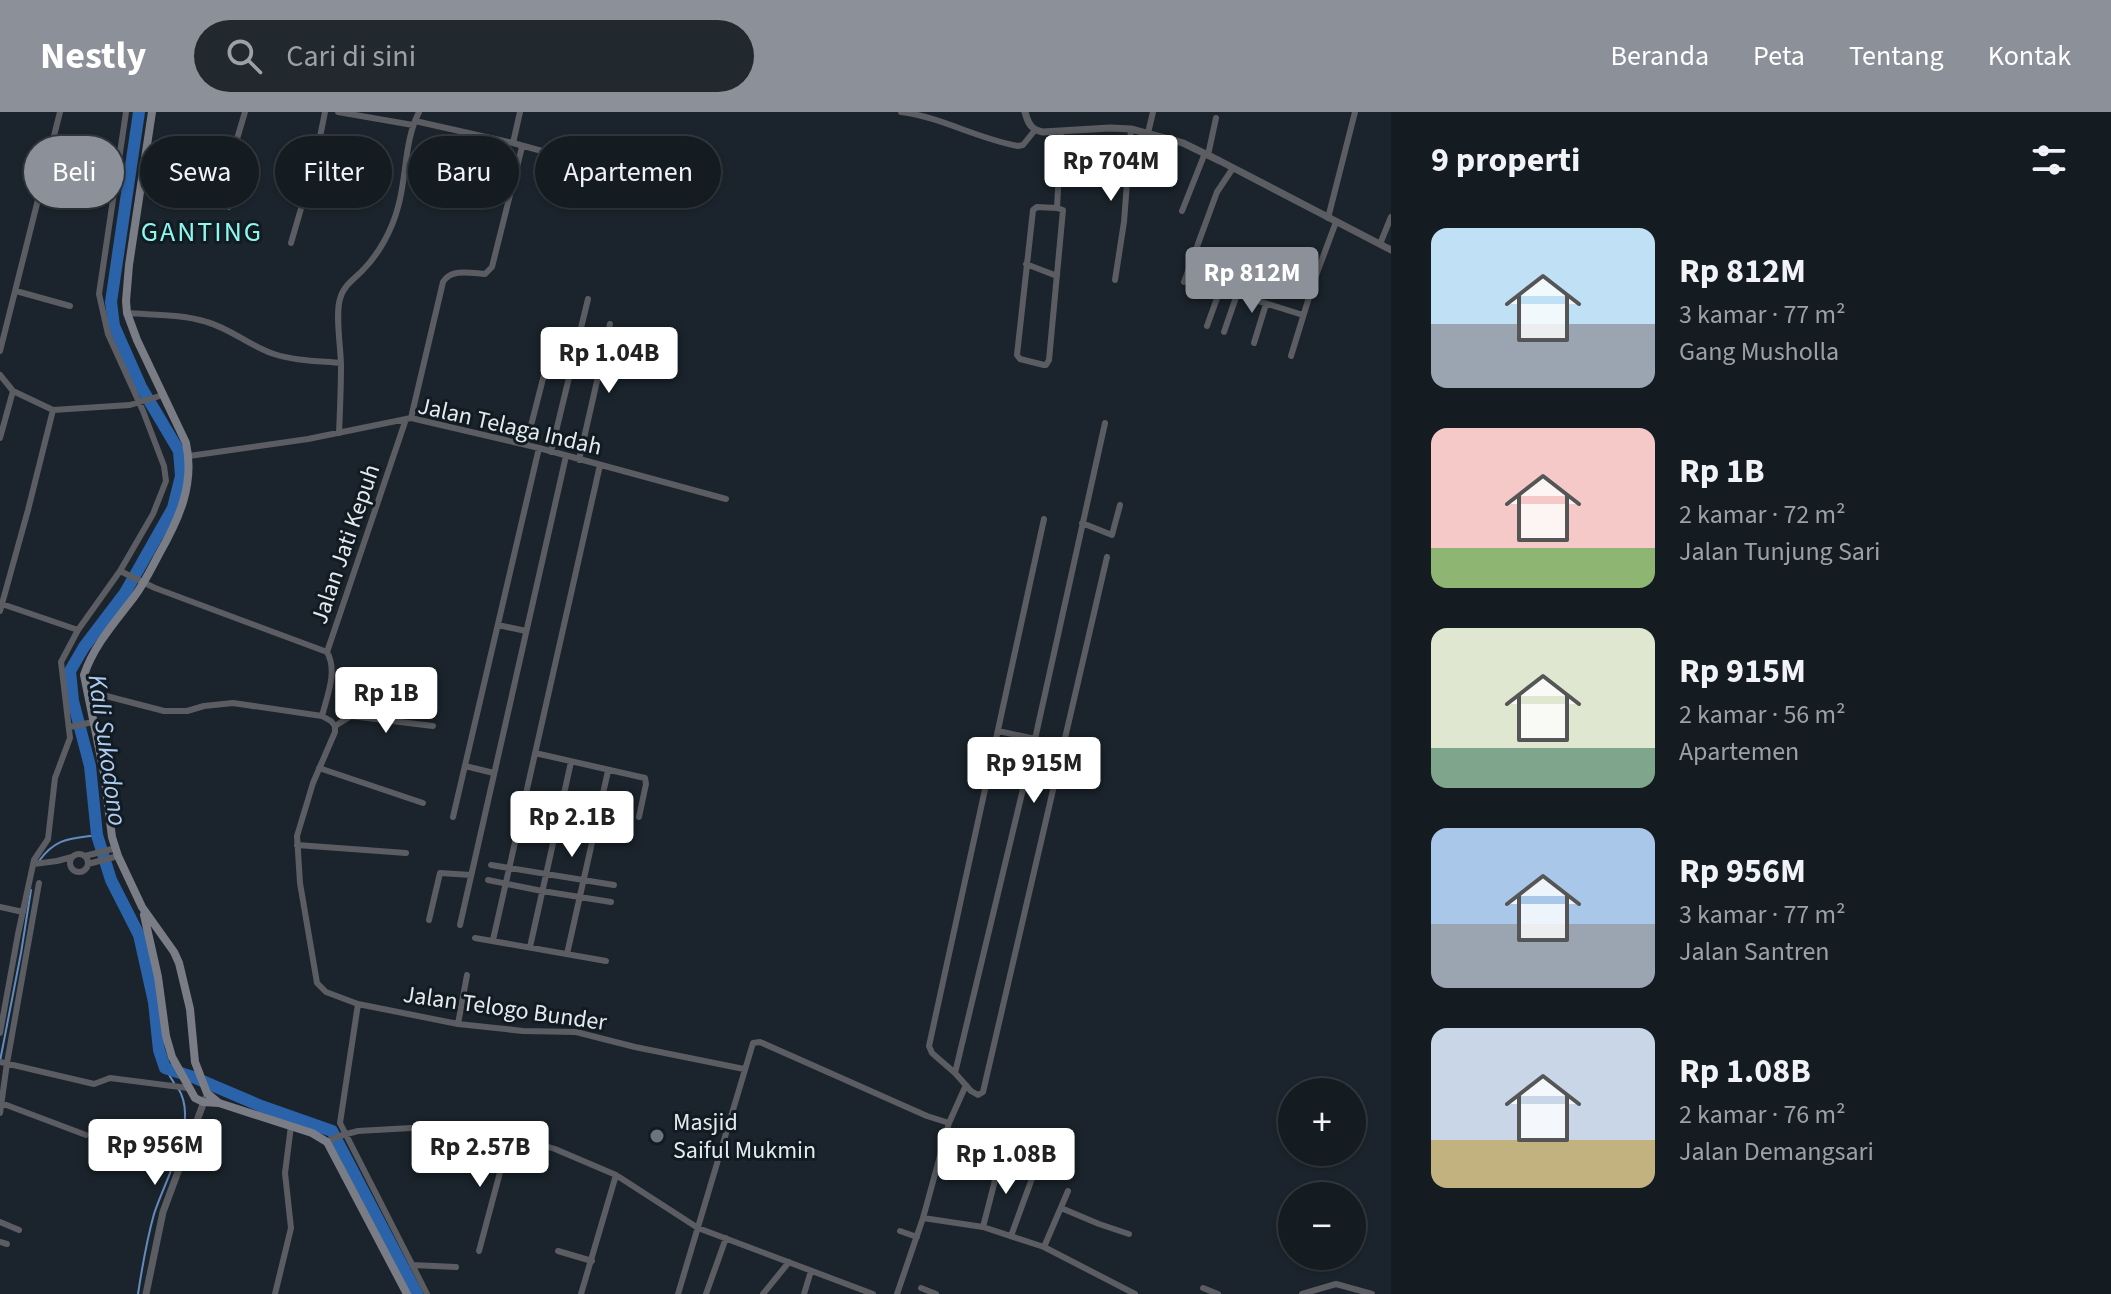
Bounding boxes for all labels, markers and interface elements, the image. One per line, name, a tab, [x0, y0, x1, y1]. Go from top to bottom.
search box	[194, 20, 754, 92]
text: Nestly	[40, 29, 146, 83]
icon: search	[222, 34, 266, 78]
text: Cari di sini	[286, 35, 416, 78]
text: Beranda	[1611, 36, 1709, 76]
text: Peta	[1753, 36, 1805, 76]
text: Tentang	[1849, 36, 1944, 76]
text: Kontak	[1988, 36, 2071, 76]
pin: Rp 704M	[1037, 135, 1185, 203]
chip: Beli	[24, 136, 124, 208]
chip: Sewa	[140, 136, 259, 208]
chip: Filter	[275, 136, 392, 208]
chip: Baru	[408, 136, 519, 208]
chip: Apartemen	[535, 136, 721, 208]
text: 9 properti	[1431, 136, 1580, 185]
icon: filters	[2027, 138, 2071, 182]
text: Rp 704M	[1062, 142, 1160, 179]
district label: GANTING	[141, 212, 263, 252]
pin: Rp 812M	[1178, 247, 1326, 315]
text: Rp 812M	[1679, 247, 1806, 296]
text: Rp 812M	[1203, 254, 1301, 291]
icon: home	[1495, 260, 1591, 356]
text: 3 kamar · 77 m²	[1679, 296, 1846, 333]
pin: Rp 1.04B	[526, 327, 692, 395]
text: Gang Musholla	[1679, 333, 1839, 370]
text: Rp 1.04B	[559, 334, 659, 371]
street label: Jalan Telaga Indah	[415, 388, 605, 465]
text: Rp 1B	[1679, 447, 1765, 496]
street label: Jalan Jati Kepuh	[302, 460, 389, 629]
icon: home	[1495, 460, 1591, 556]
text: 2 kamar · 72 m²	[1679, 496, 1846, 533]
text: Jalan Tunjung Sari	[1679, 533, 1880, 570]
text: Rp 915M	[1679, 647, 1806, 696]
icon: home	[1495, 660, 1591, 756]
pin: Rp 1B	[330, 667, 442, 735]
water label: Kali Sukodono	[79, 672, 136, 828]
text: Rp 1B	[353, 674, 419, 711]
text: 2 kamar · 56 m²	[1679, 696, 1846, 733]
text: Apartemen	[1679, 733, 1799, 770]
pin: Rp 915M	[960, 737, 1108, 805]
text: Rp 915M	[985, 744, 1083, 781]
pin: Rp 2.1B	[498, 791, 646, 859]
text: Rp 2.1B	[528, 798, 616, 835]
text: Rp 956M	[1679, 847, 1806, 896]
icon: home	[1495, 860, 1591, 956]
text: 3 kamar · 77 m²	[1679, 896, 1846, 933]
text: Jalan Santren	[1679, 933, 1830, 970]
street label: Jalan Telogo Bunder	[401, 977, 610, 1040]
text: Rp 1.08B	[1679, 1047, 1811, 1096]
icon: home	[1495, 1060, 1591, 1156]
map controls	[1278, 1078, 1366, 1270]
button: +	[1278, 1078, 1366, 1166]
text: 2 kamar · 76 m²	[1679, 1096, 1846, 1133]
place label: Masjid Saiful Mukmin	[673, 1105, 816, 1168]
pin: Rp 956M	[81, 1119, 229, 1187]
pin: Rp 2.57B	[397, 1121, 563, 1189]
text: Rp 956M	[106, 1126, 204, 1163]
marker: Masjid Saiful Mukmin	[648, 1127, 666, 1145]
text: Rp 2.57B	[430, 1128, 530, 1165]
pin: Rp 1.08B	[923, 1128, 1089, 1196]
text: Jalan Demangsari	[1679, 1133, 1874, 1170]
text: Rp 1.08B	[956, 1135, 1056, 1172]
button: −	[1278, 1182, 1366, 1270]

